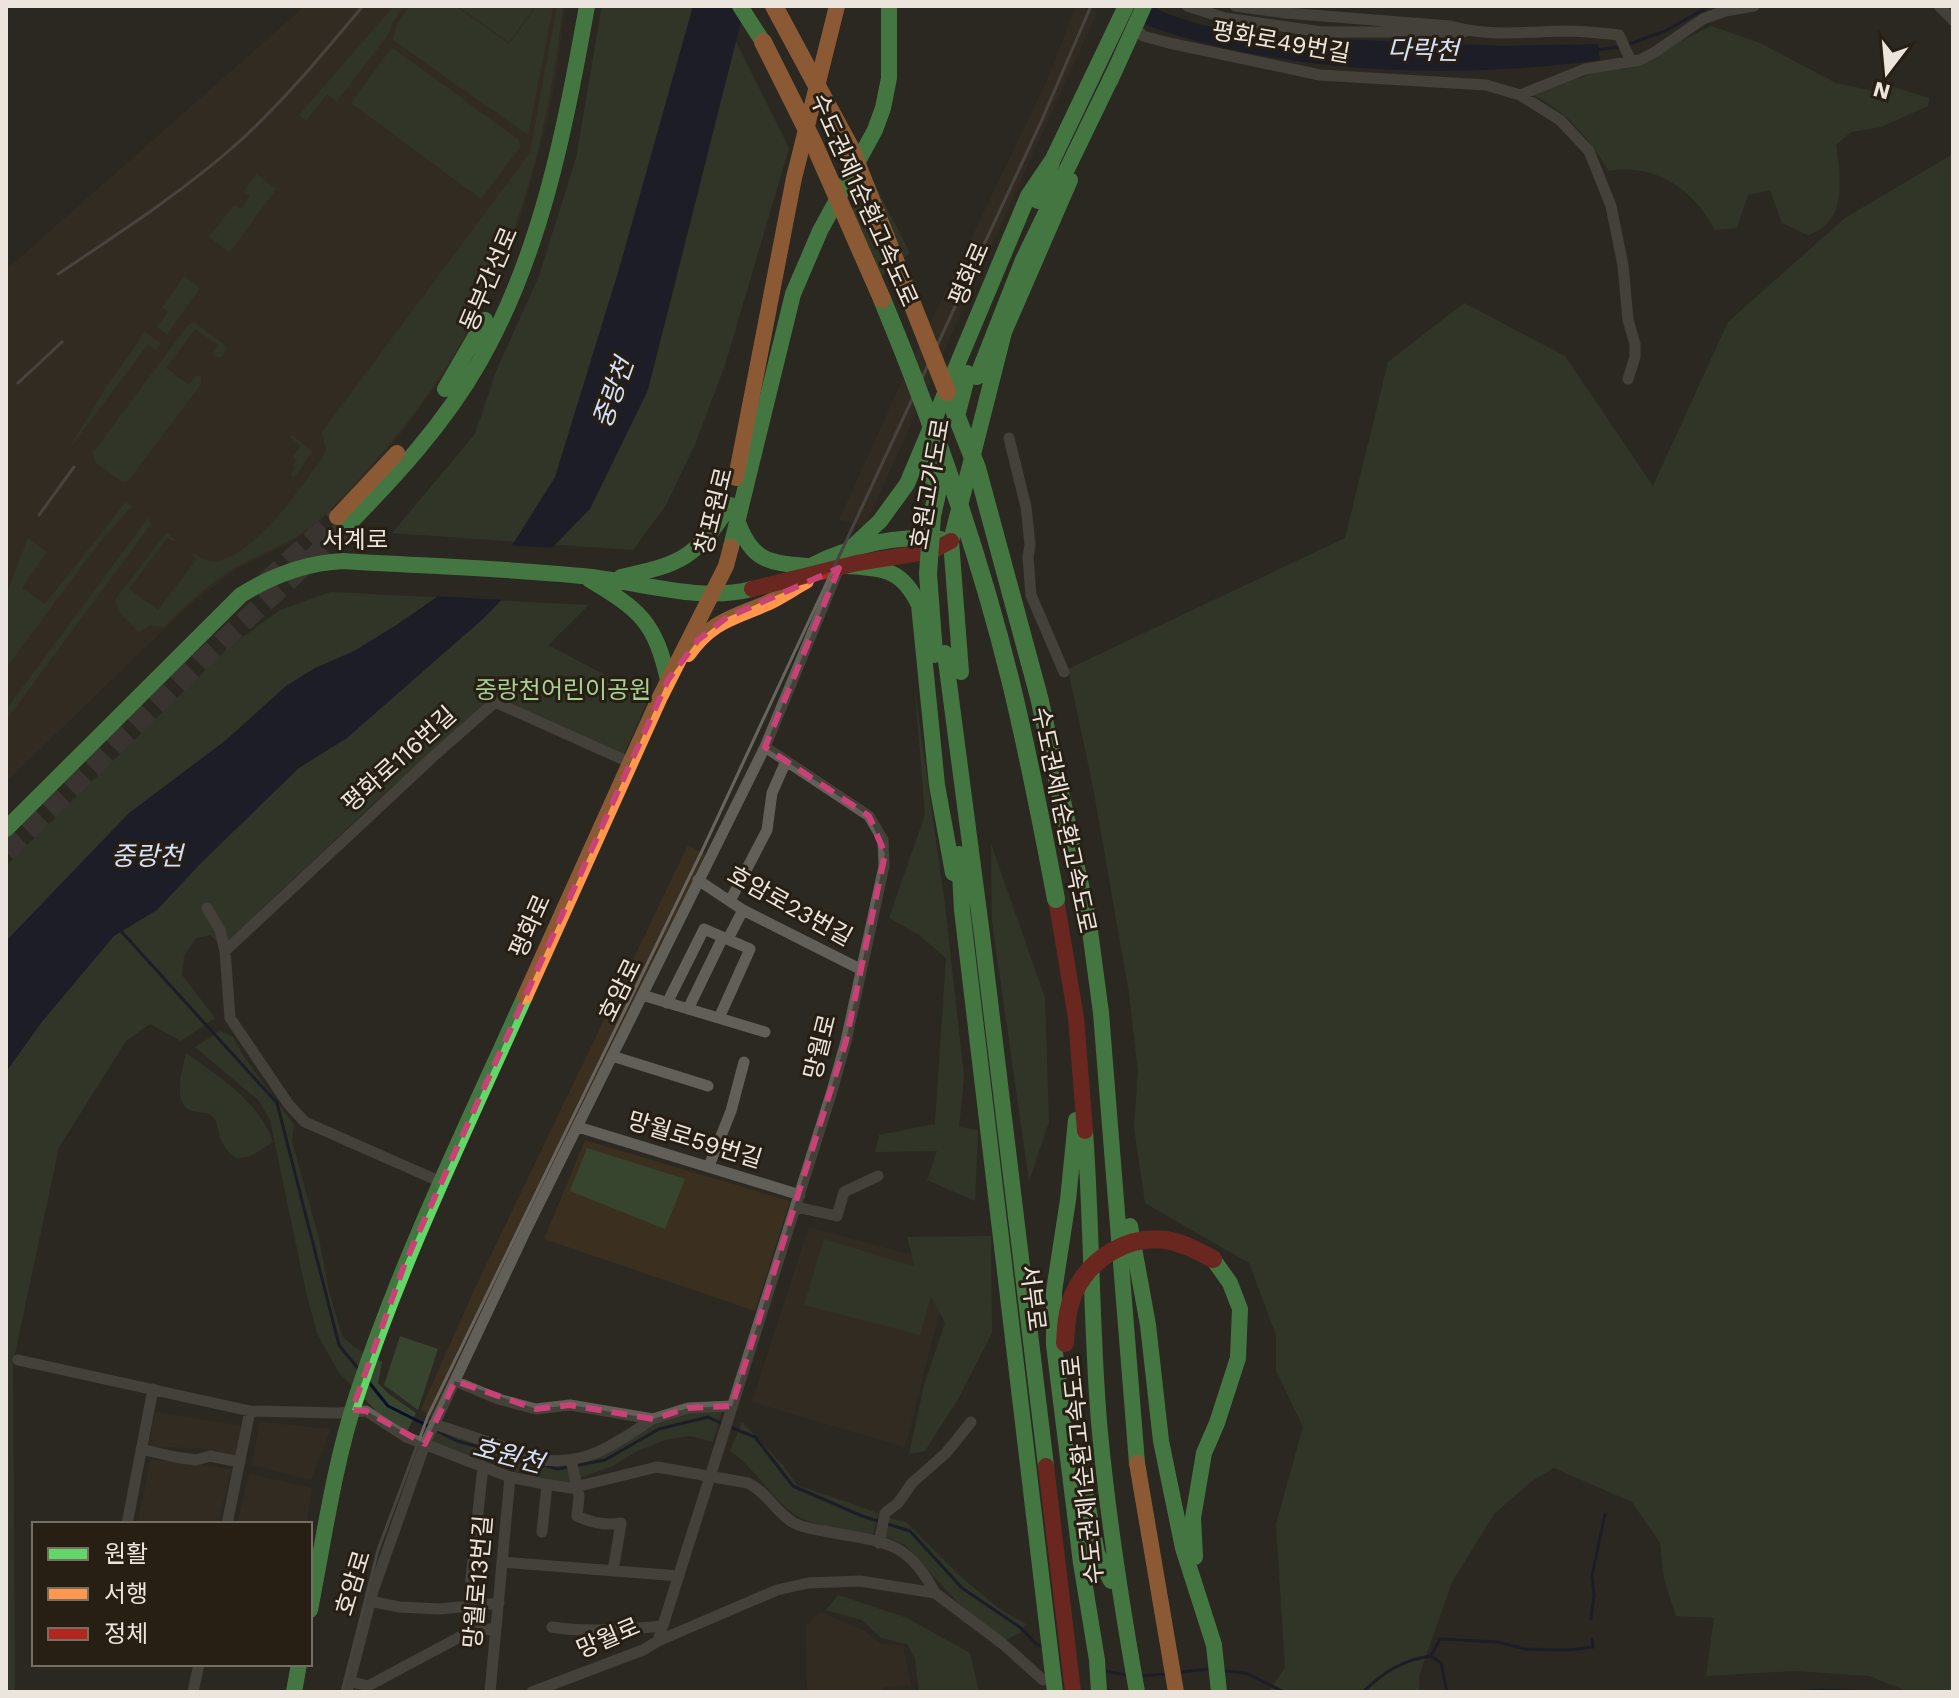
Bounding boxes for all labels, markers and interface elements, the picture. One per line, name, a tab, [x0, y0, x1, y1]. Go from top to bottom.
street label: 평화로49번길	[1210, 16, 1352, 68]
north arrow	[1847, 32, 1927, 112]
water label: 다락천	[1387, 34, 1462, 66]
text: N	[1870, 76, 1893, 105]
street label: 수도권제1순환고속도로	[804, 89, 924, 311]
street label: 동부간선로	[455, 223, 523, 335]
street label: 평화로	[943, 238, 995, 310]
water label: 중랑천	[587, 351, 640, 432]
street label: 호원고가도로	[905, 416, 955, 552]
street label: 창포원로	[690, 465, 738, 557]
street label: 서계로	[322, 526, 388, 554]
park label: 중랑천어린이공원	[475, 676, 651, 704]
street label: 평화로116번길	[336, 701, 462, 817]
street label: 수도권제1순환고속도로	[1026, 705, 1102, 935]
water label: 중랑천	[111, 841, 186, 871]
street label: 호암로23번길	[723, 860, 857, 952]
street label: 평화로	[504, 890, 556, 962]
street label: 호암로	[593, 954, 647, 1026]
street label: 망월로	[798, 1011, 842, 1083]
street label: 망월로59번길	[624, 1106, 766, 1174]
street label: 서부로	[1015, 1263, 1051, 1333]
street label: 수도권제1순환고속도로	[1057, 1354, 1109, 1586]
water label: 호원천	[469, 1431, 550, 1480]
street label: 망월로13번길	[458, 1514, 498, 1650]
legend	[32, 1522, 312, 1666]
text: 원활	[104, 1540, 148, 1568]
street label: 호암로	[330, 1547, 376, 1619]
text: 서행	[104, 1580, 148, 1608]
street label: 망월로	[572, 1612, 644, 1664]
text: 정체	[104, 1620, 148, 1648]

